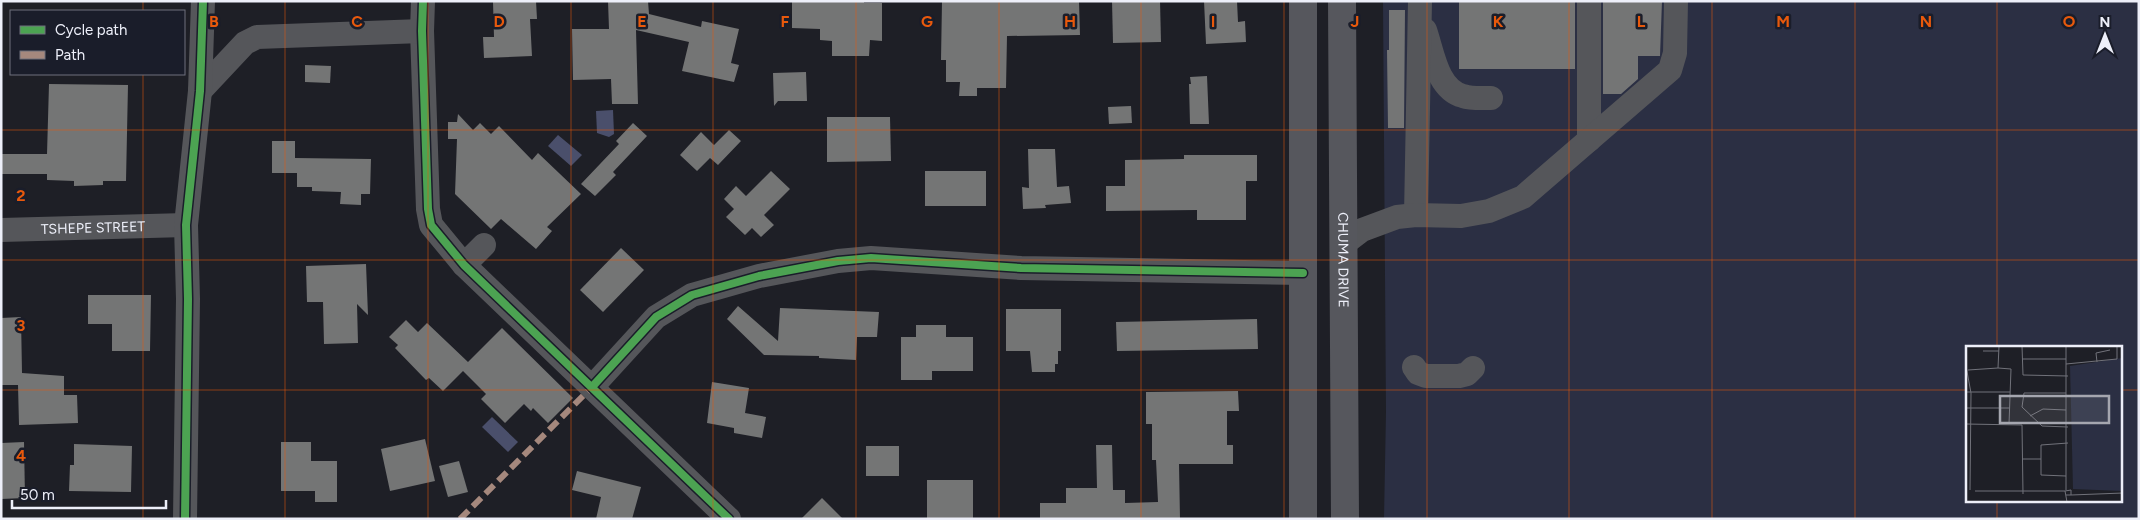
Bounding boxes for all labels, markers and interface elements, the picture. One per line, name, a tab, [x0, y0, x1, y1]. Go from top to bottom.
legend	[10, 10, 185, 75]
north arrow	[2080, 10, 2130, 60]
text: B	[209, 12, 219, 31]
text: C	[351, 12, 363, 31]
text: D	[493, 12, 505, 31]
text: E	[637, 12, 647, 31]
text: F	[781, 12, 790, 31]
text: G	[921, 12, 933, 31]
text: H	[1064, 12, 1076, 31]
text: I	[1211, 12, 1215, 31]
text: J	[1351, 12, 1359, 31]
text: K	[1493, 12, 1504, 31]
text: L	[1637, 12, 1646, 31]
text: M	[1776, 12, 1790, 31]
text: N	[1920, 12, 1932, 31]
text: O	[2063, 12, 2076, 31]
text: N	[2100, 14, 2110, 31]
text: Cycle path	[55, 21, 127, 39]
text: Path	[55, 46, 85, 64]
text: 2	[16, 186, 26, 205]
street label: CHUMA DRIVE	[1334, 212, 1352, 308]
street label: TSHEPE STREET	[41, 218, 146, 238]
text: 3	[17, 316, 26, 335]
inset map	[1966, 346, 2122, 502]
text: 4	[16, 446, 26, 465]
scale bar	[12, 478, 166, 510]
text: 50 m	[20, 486, 55, 504]

